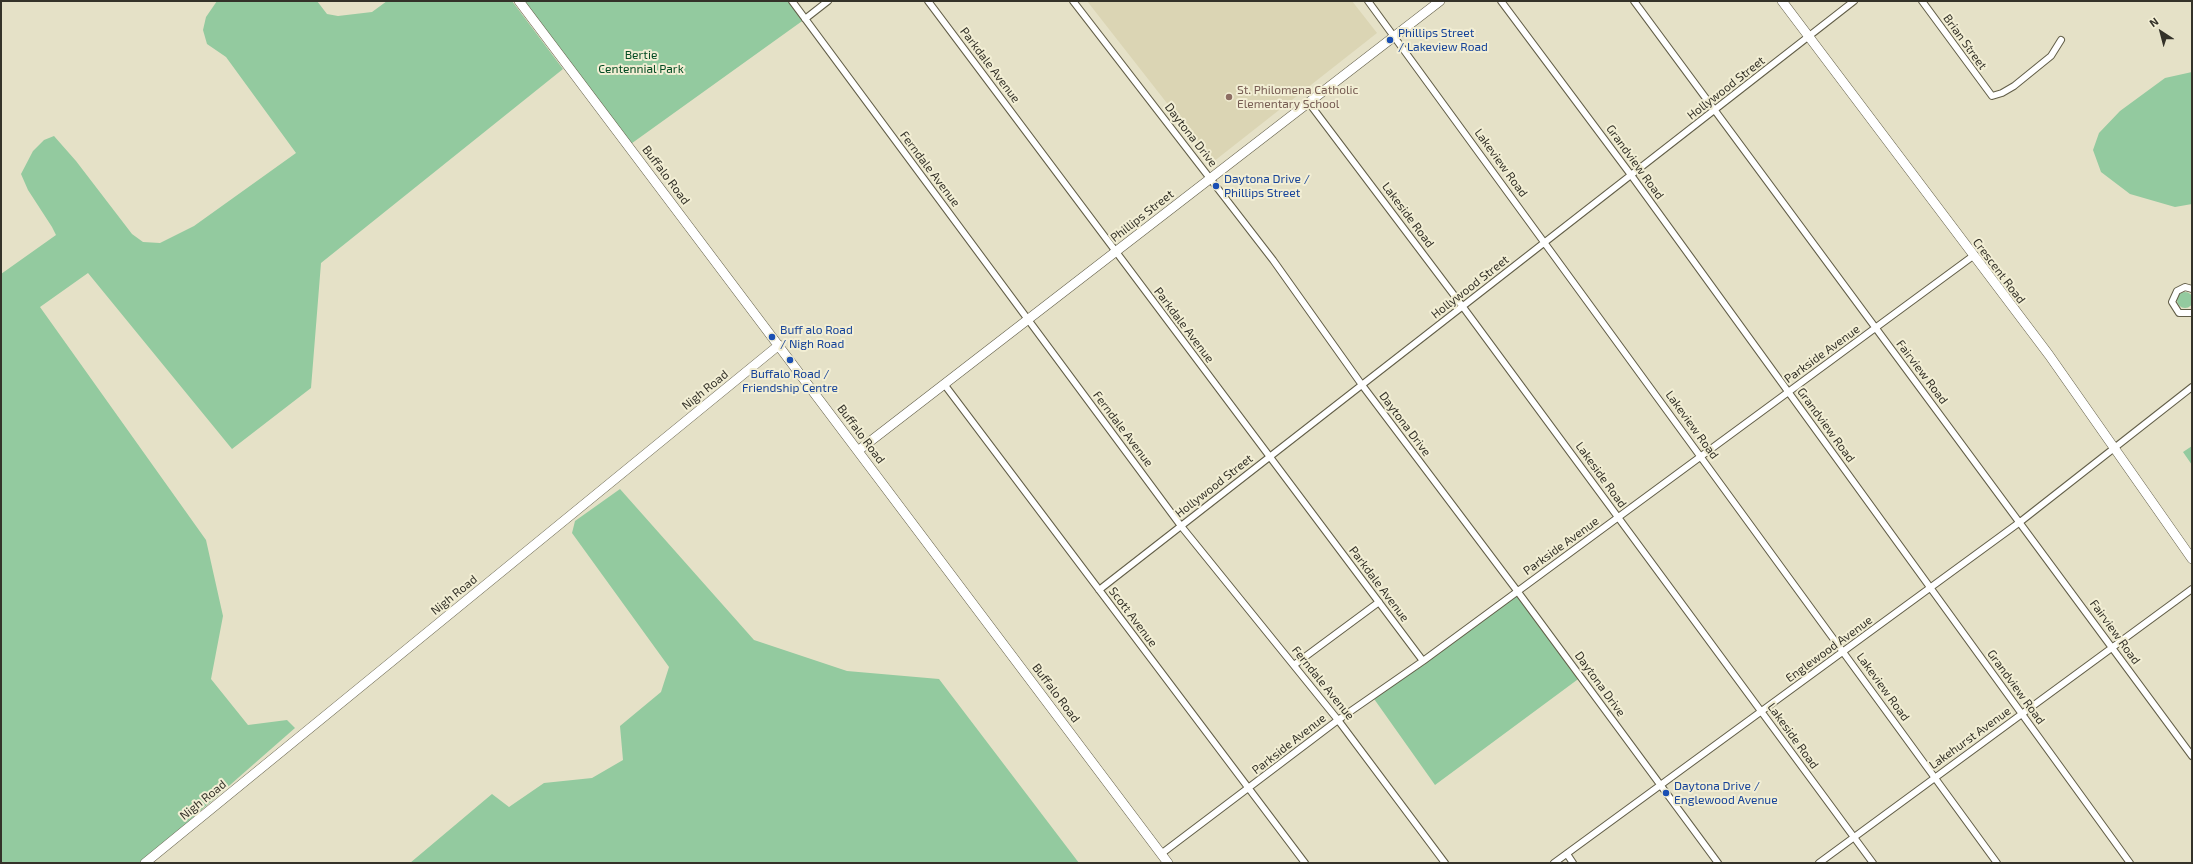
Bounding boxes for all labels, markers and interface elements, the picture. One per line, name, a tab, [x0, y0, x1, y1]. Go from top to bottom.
street label: Brian Street	[1940, 12, 1990, 72]
north arrow	[2141, 12, 2181, 52]
text: N	[2147, 14, 2161, 29]
street label: Parkdale Avenue	[957, 24, 1023, 106]
place label: Phillips Street / Lakeview Road	[1398, 26, 1488, 54]
marker: Phillips Street / Lakeview Road	[1385, 35, 1395, 45]
park label: Bertie Centennial Park	[598, 48, 684, 76]
street label: Hollywood Street	[1684, 53, 1768, 123]
place label: St. Philomena Catholic Elementary School	[1237, 83, 1358, 111]
marker: St. Philomena Catholic Elementary School	[1224, 92, 1234, 102]
street label: Daytona Drive	[1162, 100, 1220, 170]
street label: Grandview Road	[1603, 122, 1667, 202]
street label: Lakeview Road	[1471, 126, 1531, 200]
street label: Ferndale Avenue	[897, 128, 963, 210]
street label: Buffalo Road	[639, 143, 693, 207]
place label: Daytona Drive / Phillips Street	[1224, 172, 1310, 200]
street label: Lakeside Road	[1379, 180, 1437, 250]
marker: Daytona Drive / Phillips Street	[1211, 181, 1221, 191]
street label: Phillips Street	[1108, 187, 1176, 245]
street label: Crescent Road	[1970, 235, 2028, 307]
street label: Hollywood Street	[1428, 252, 1512, 322]
street label: Parkdale Avenue	[1151, 284, 1217, 366]
street label: Parkside Avenue	[1781, 322, 1863, 386]
place label: Buff alo Road / Nigh Road	[780, 323, 853, 351]
marker: Buff alo Road / Nigh Road	[767, 332, 777, 342]
street label: Fairview Road	[1893, 337, 1951, 407]
marker: Buffalo Road / Friendship Centre	[785, 355, 795, 365]
street label: Nigh Road	[679, 367, 731, 413]
place label: Buffalo Road / Friendship Centre	[742, 367, 838, 395]
street label: Grandview Road	[1794, 385, 1858, 465]
street label: Ferndale Avenue	[1090, 388, 1156, 470]
street label: Lakeview Road	[1662, 388, 1722, 462]
street label: Daytona Drive	[1376, 389, 1434, 459]
street label: Buffalo Road	[834, 402, 888, 466]
street label: Lakeside Road	[1572, 439, 1630, 511]
street label: Hollywood Street	[1172, 451, 1256, 521]
street label: Parkside Avenue	[1520, 514, 1602, 578]
street label: Parkdale Avenue	[1346, 543, 1412, 625]
street label: Nigh Road	[428, 572, 480, 618]
street label: Scott Avenue	[1106, 584, 1160, 650]
street label: Fairview Road	[2087, 597, 2143, 667]
street label: Englewood Avenue	[1783, 613, 1875, 685]
street label: Ferndale Avenue	[1289, 643, 1357, 723]
street label: Grandview Road	[1984, 647, 2048, 727]
street label: Daytona Drive	[1572, 649, 1628, 719]
street label: Lakeview Road	[1853, 650, 1913, 724]
street label: Buffalo Road	[1029, 661, 1083, 725]
street label: Lakeside Road	[1764, 700, 1822, 772]
street label: Lakehurst Avenue	[1926, 704, 2014, 772]
street label: Parkside Avenue	[1249, 711, 1329, 777]
street label: Nigh Road	[177, 777, 229, 823]
place label: Daytona Drive / Englewood Avenue	[1674, 779, 1778, 807]
marker: Daytona Drive / Englewood Avenue	[1661, 788, 1671, 798]

